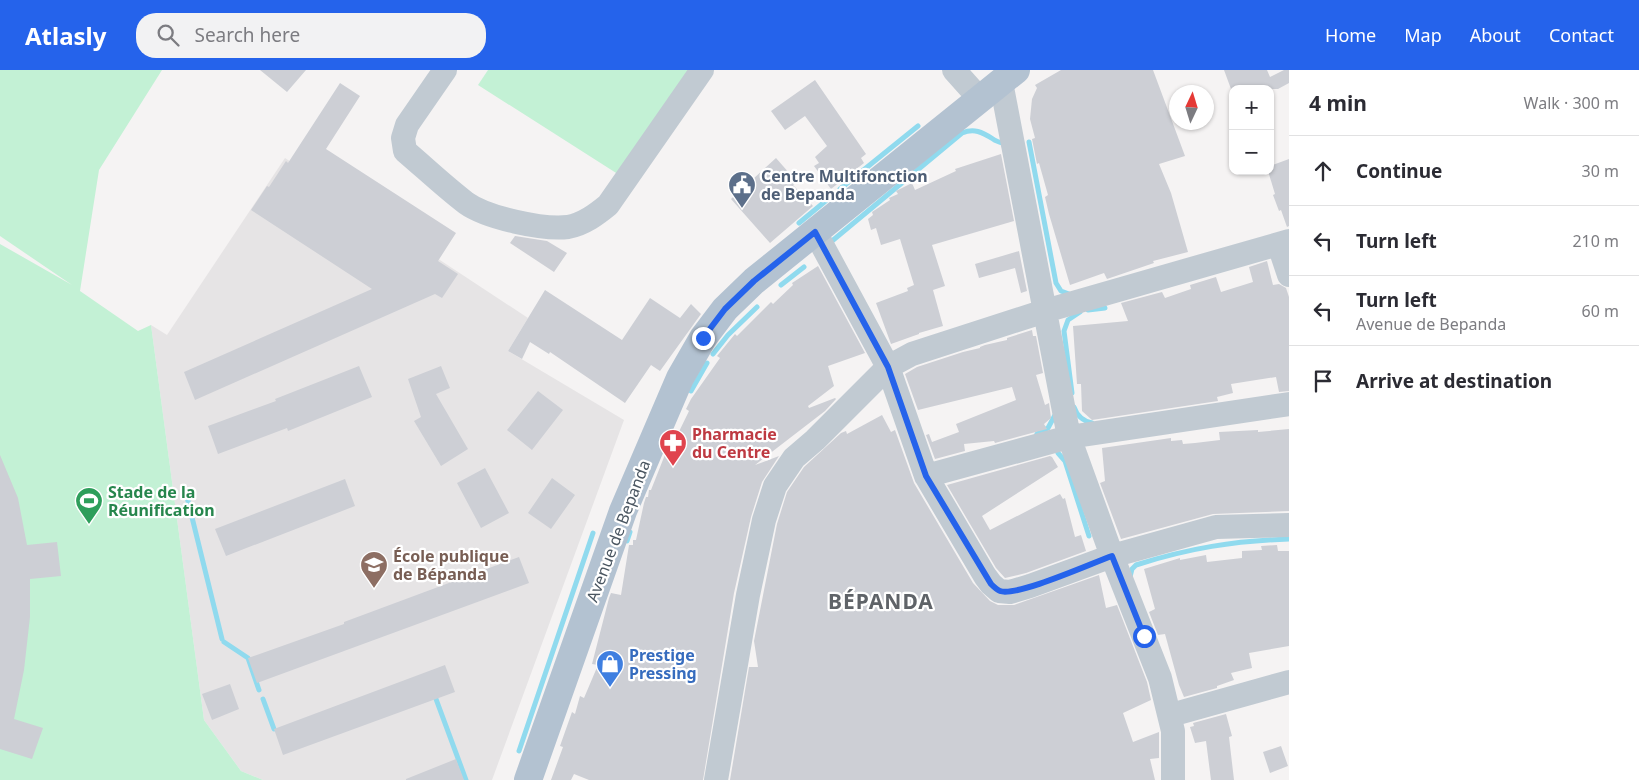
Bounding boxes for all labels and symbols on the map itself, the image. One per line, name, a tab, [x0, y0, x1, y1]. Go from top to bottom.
north arrow	[1169, 85, 1214, 130]
place label: Centre Multifonction de Bepanda	[761, 165, 928, 205]
public building icon: Centre Multifonction de Bepanda	[727, 170, 757, 209]
route end	[692, 327, 715, 350]
place label: Pharmacie du Centre	[692, 423, 777, 463]
pharmacy icon: Pharmacie du Centre	[658, 428, 688, 467]
street label: Avenue de Bepanda	[581, 457, 655, 605]
place label: Stade de la Réunification	[108, 481, 215, 521]
sports icon: Stade de la Réunification	[74, 486, 104, 525]
place label: École publique de Bépanda	[393, 545, 509, 585]
school or university icon: École publique de Bépanda	[359, 550, 389, 589]
district label: BÉPANDA	[828, 587, 934, 615]
route start	[1133, 625, 1156, 648]
place label: Prestige Pressing	[629, 644, 697, 684]
shop icon: Prestige Pressing	[595, 649, 625, 688]

